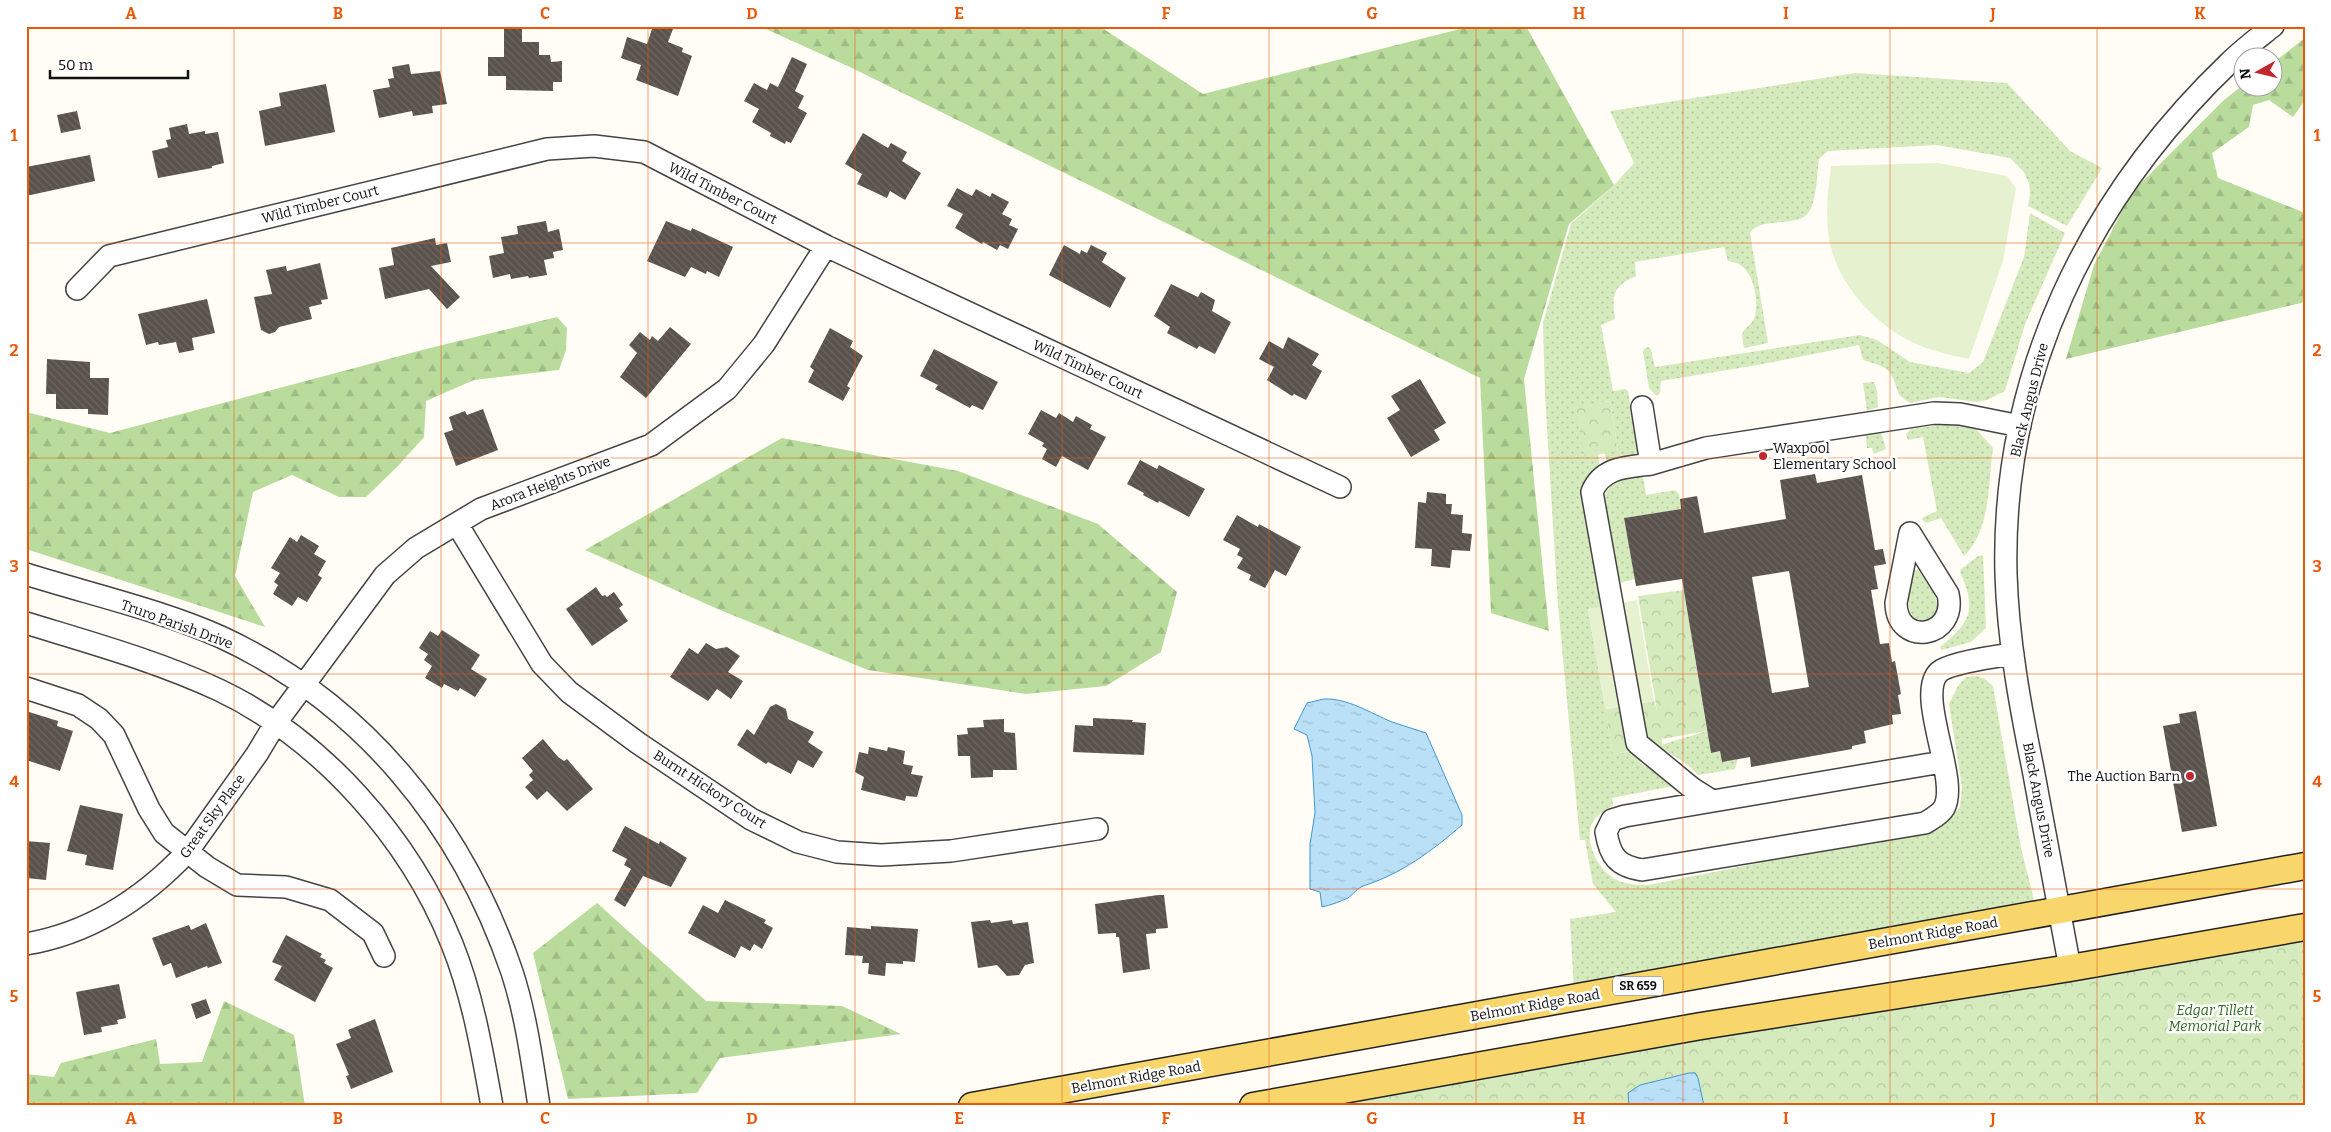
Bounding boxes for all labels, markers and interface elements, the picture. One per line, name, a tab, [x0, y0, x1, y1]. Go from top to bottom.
text: A	[125, 4, 137, 23]
text: B	[333, 4, 343, 23]
text: C	[540, 4, 550, 23]
text: D	[746, 4, 758, 23]
text: E	[954, 4, 964, 23]
text: F	[1162, 4, 1171, 23]
text: G	[1366, 4, 1378, 23]
text: H	[1573, 4, 1586, 23]
text: I	[1783, 4, 1789, 23]
text: J	[1989, 4, 1996, 23]
text: K	[2194, 4, 2206, 23]
scale bar	[50, 48, 188, 80]
north arrow	[2234, 48, 2284, 98]
text: 50 m	[58, 56, 94, 74]
text: N	[2236, 67, 2255, 80]
text: 1	[11, 126, 18, 145]
text: 1	[2314, 126, 2321, 145]
street label: Wild Timber Court	[666, 159, 780, 228]
street label: Wild Timber Court	[260, 182, 380, 227]
street label: Wild Timber Court	[1030, 336, 1146, 402]
text: 2	[9, 341, 19, 360]
street label: Black Angus Drive	[2007, 341, 2052, 459]
text: 2	[2312, 341, 2322, 360]
place label: Waxpool Elementary School	[1773, 440, 1896, 473]
marker: Waxpool Elementary School	[1757, 450, 1769, 462]
street label: Arora Heights Drive	[487, 453, 613, 514]
text: 3	[9, 557, 19, 576]
text: 3	[2312, 557, 2322, 576]
street label: Truro Parish Drive	[119, 596, 235, 653]
street label: Black Angus Drive	[2019, 741, 2058, 859]
street label: Burnt Hickory Court	[650, 747, 769, 832]
place label: The Auction Barn	[2067, 768, 2180, 785]
marker: The Auction Barn	[2184, 770, 2196, 782]
street label: Great Sky Place	[176, 771, 249, 862]
text: 4	[9, 772, 19, 791]
text: 4	[2312, 772, 2322, 791]
street label: Belmont Ridge Road	[1867, 914, 1999, 953]
road number: SR 659	[1613, 976, 1663, 996]
street label: Belmont Ridge Road	[1469, 986, 1601, 1025]
text: 5	[10, 987, 19, 1006]
text: 5	[2313, 987, 2322, 1006]
park label: Edgar Tillett Memorial Park	[2168, 1002, 2262, 1035]
street label: Belmont Ridge Road	[1070, 1058, 1202, 1097]
text: A	[125, 1109, 137, 1128]
text: B	[333, 1109, 343, 1128]
text: C	[540, 1109, 550, 1128]
text: D	[746, 1109, 758, 1128]
text: E	[954, 1109, 964, 1128]
text: F	[1162, 1109, 1171, 1128]
text: G	[1366, 1109, 1378, 1128]
text: H	[1573, 1109, 1586, 1128]
text: I	[1783, 1109, 1789, 1128]
text: J	[1989, 1109, 1996, 1128]
text: K	[2194, 1109, 2206, 1128]

